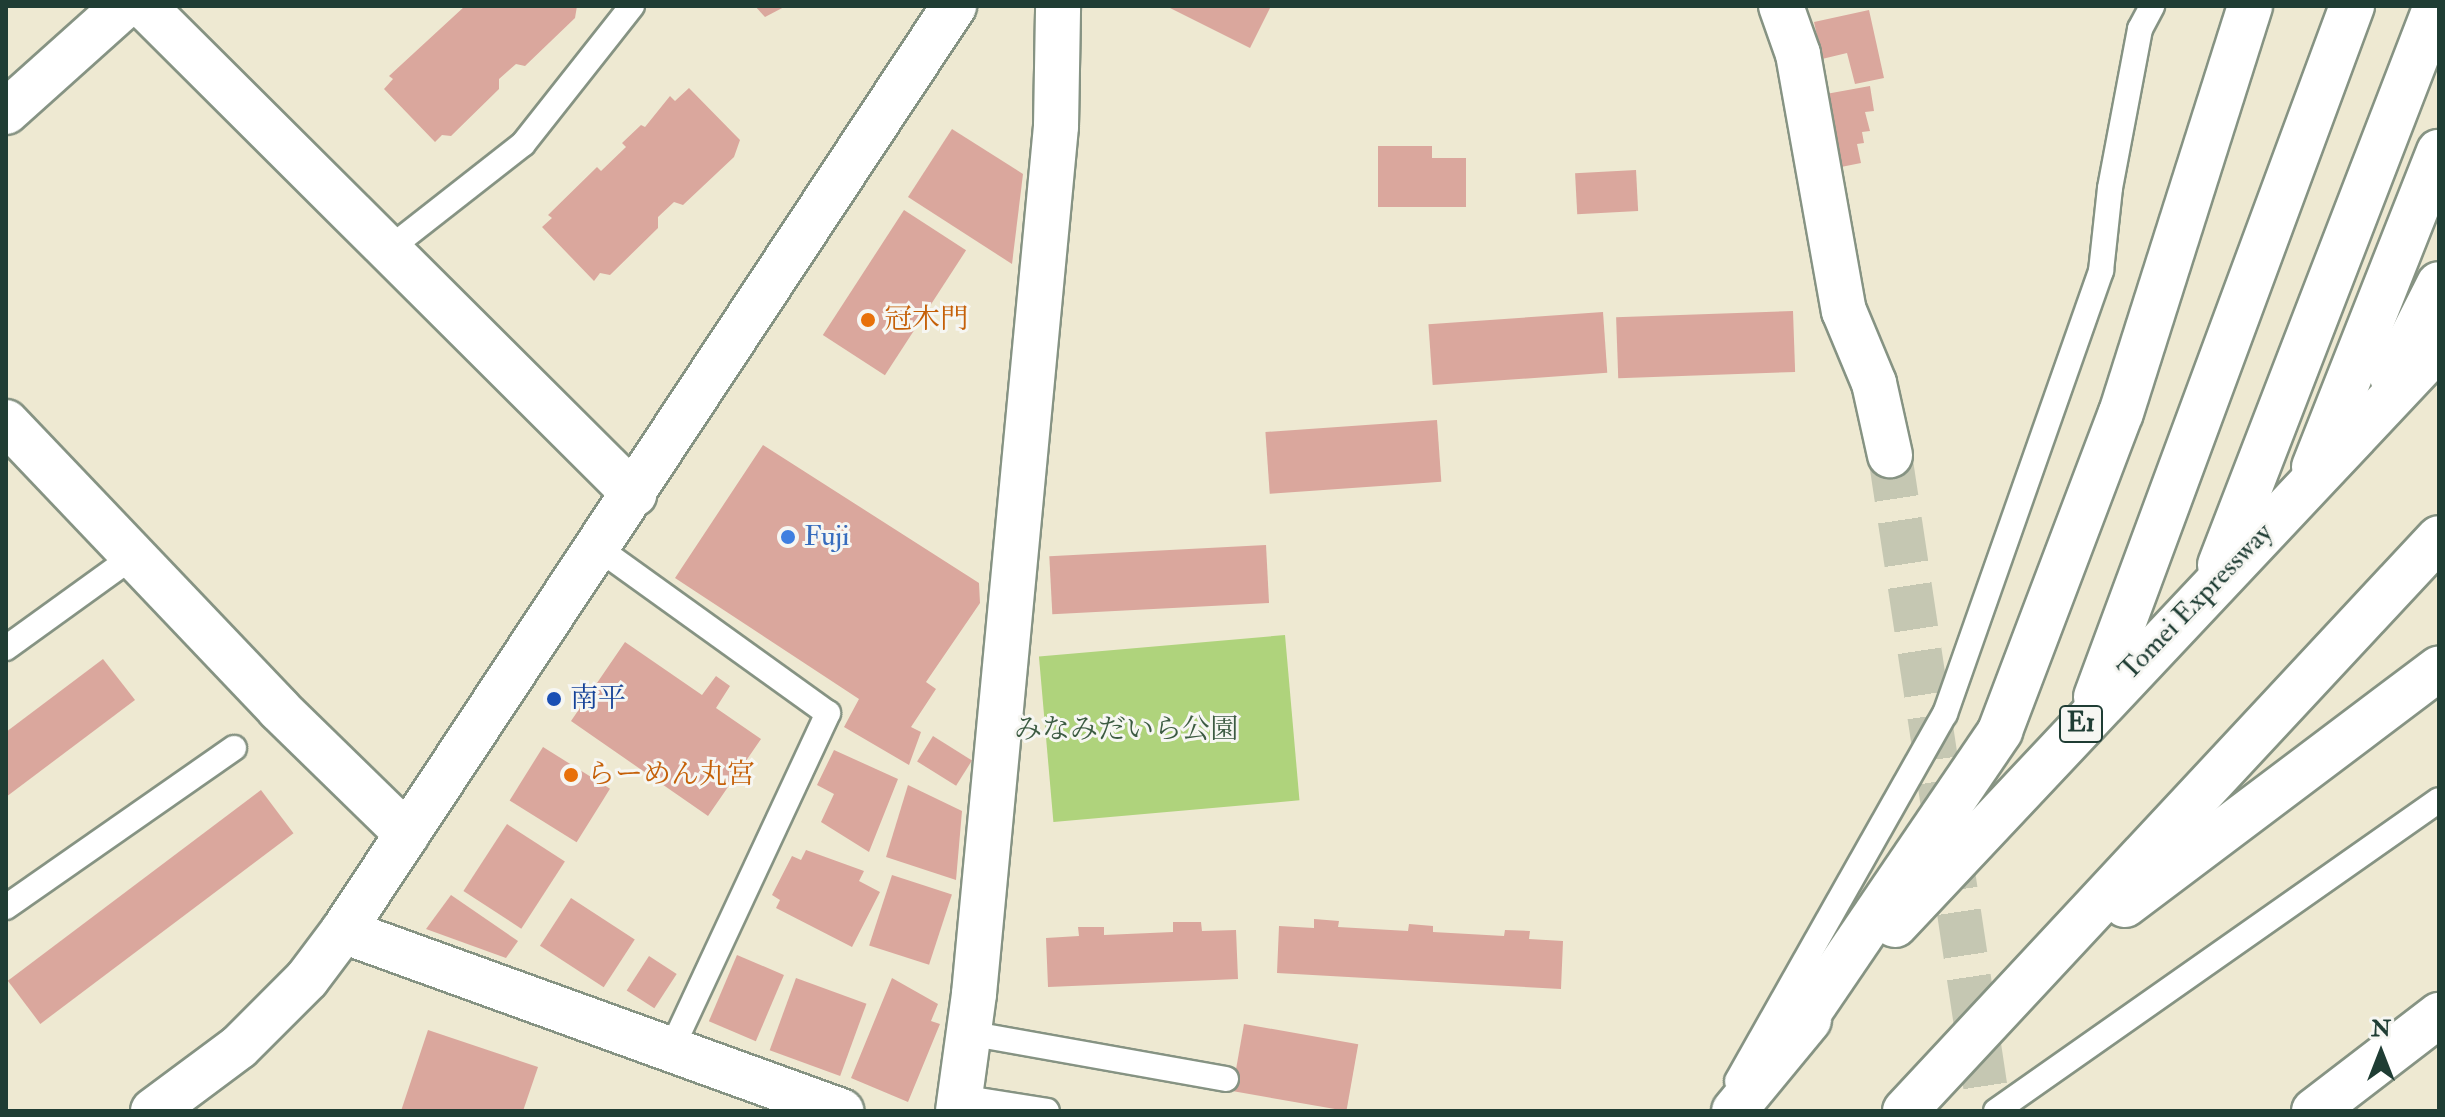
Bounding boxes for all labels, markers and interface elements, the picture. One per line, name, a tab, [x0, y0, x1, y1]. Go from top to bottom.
place label: 冠木門	[884, 303, 968, 337]
marker: 冠木門	[859, 311, 877, 329]
street label: Tomei Expressway	[2112, 516, 2280, 688]
place label: Fuji	[804, 520, 849, 554]
marker: Fuji	[779, 528, 797, 546]
place label: 南平	[570, 682, 626, 716]
marker: 南平	[545, 690, 563, 708]
road number: E1	[2057, 702, 2105, 746]
park label: みなみだいら公園	[1014, 713, 1238, 747]
place label: らーめん丸宮	[587, 758, 755, 792]
marker: らーめん丸宮	[562, 766, 580, 784]
north arrow	[2341, 1013, 2421, 1093]
text: N	[2371, 1015, 2391, 1043]

